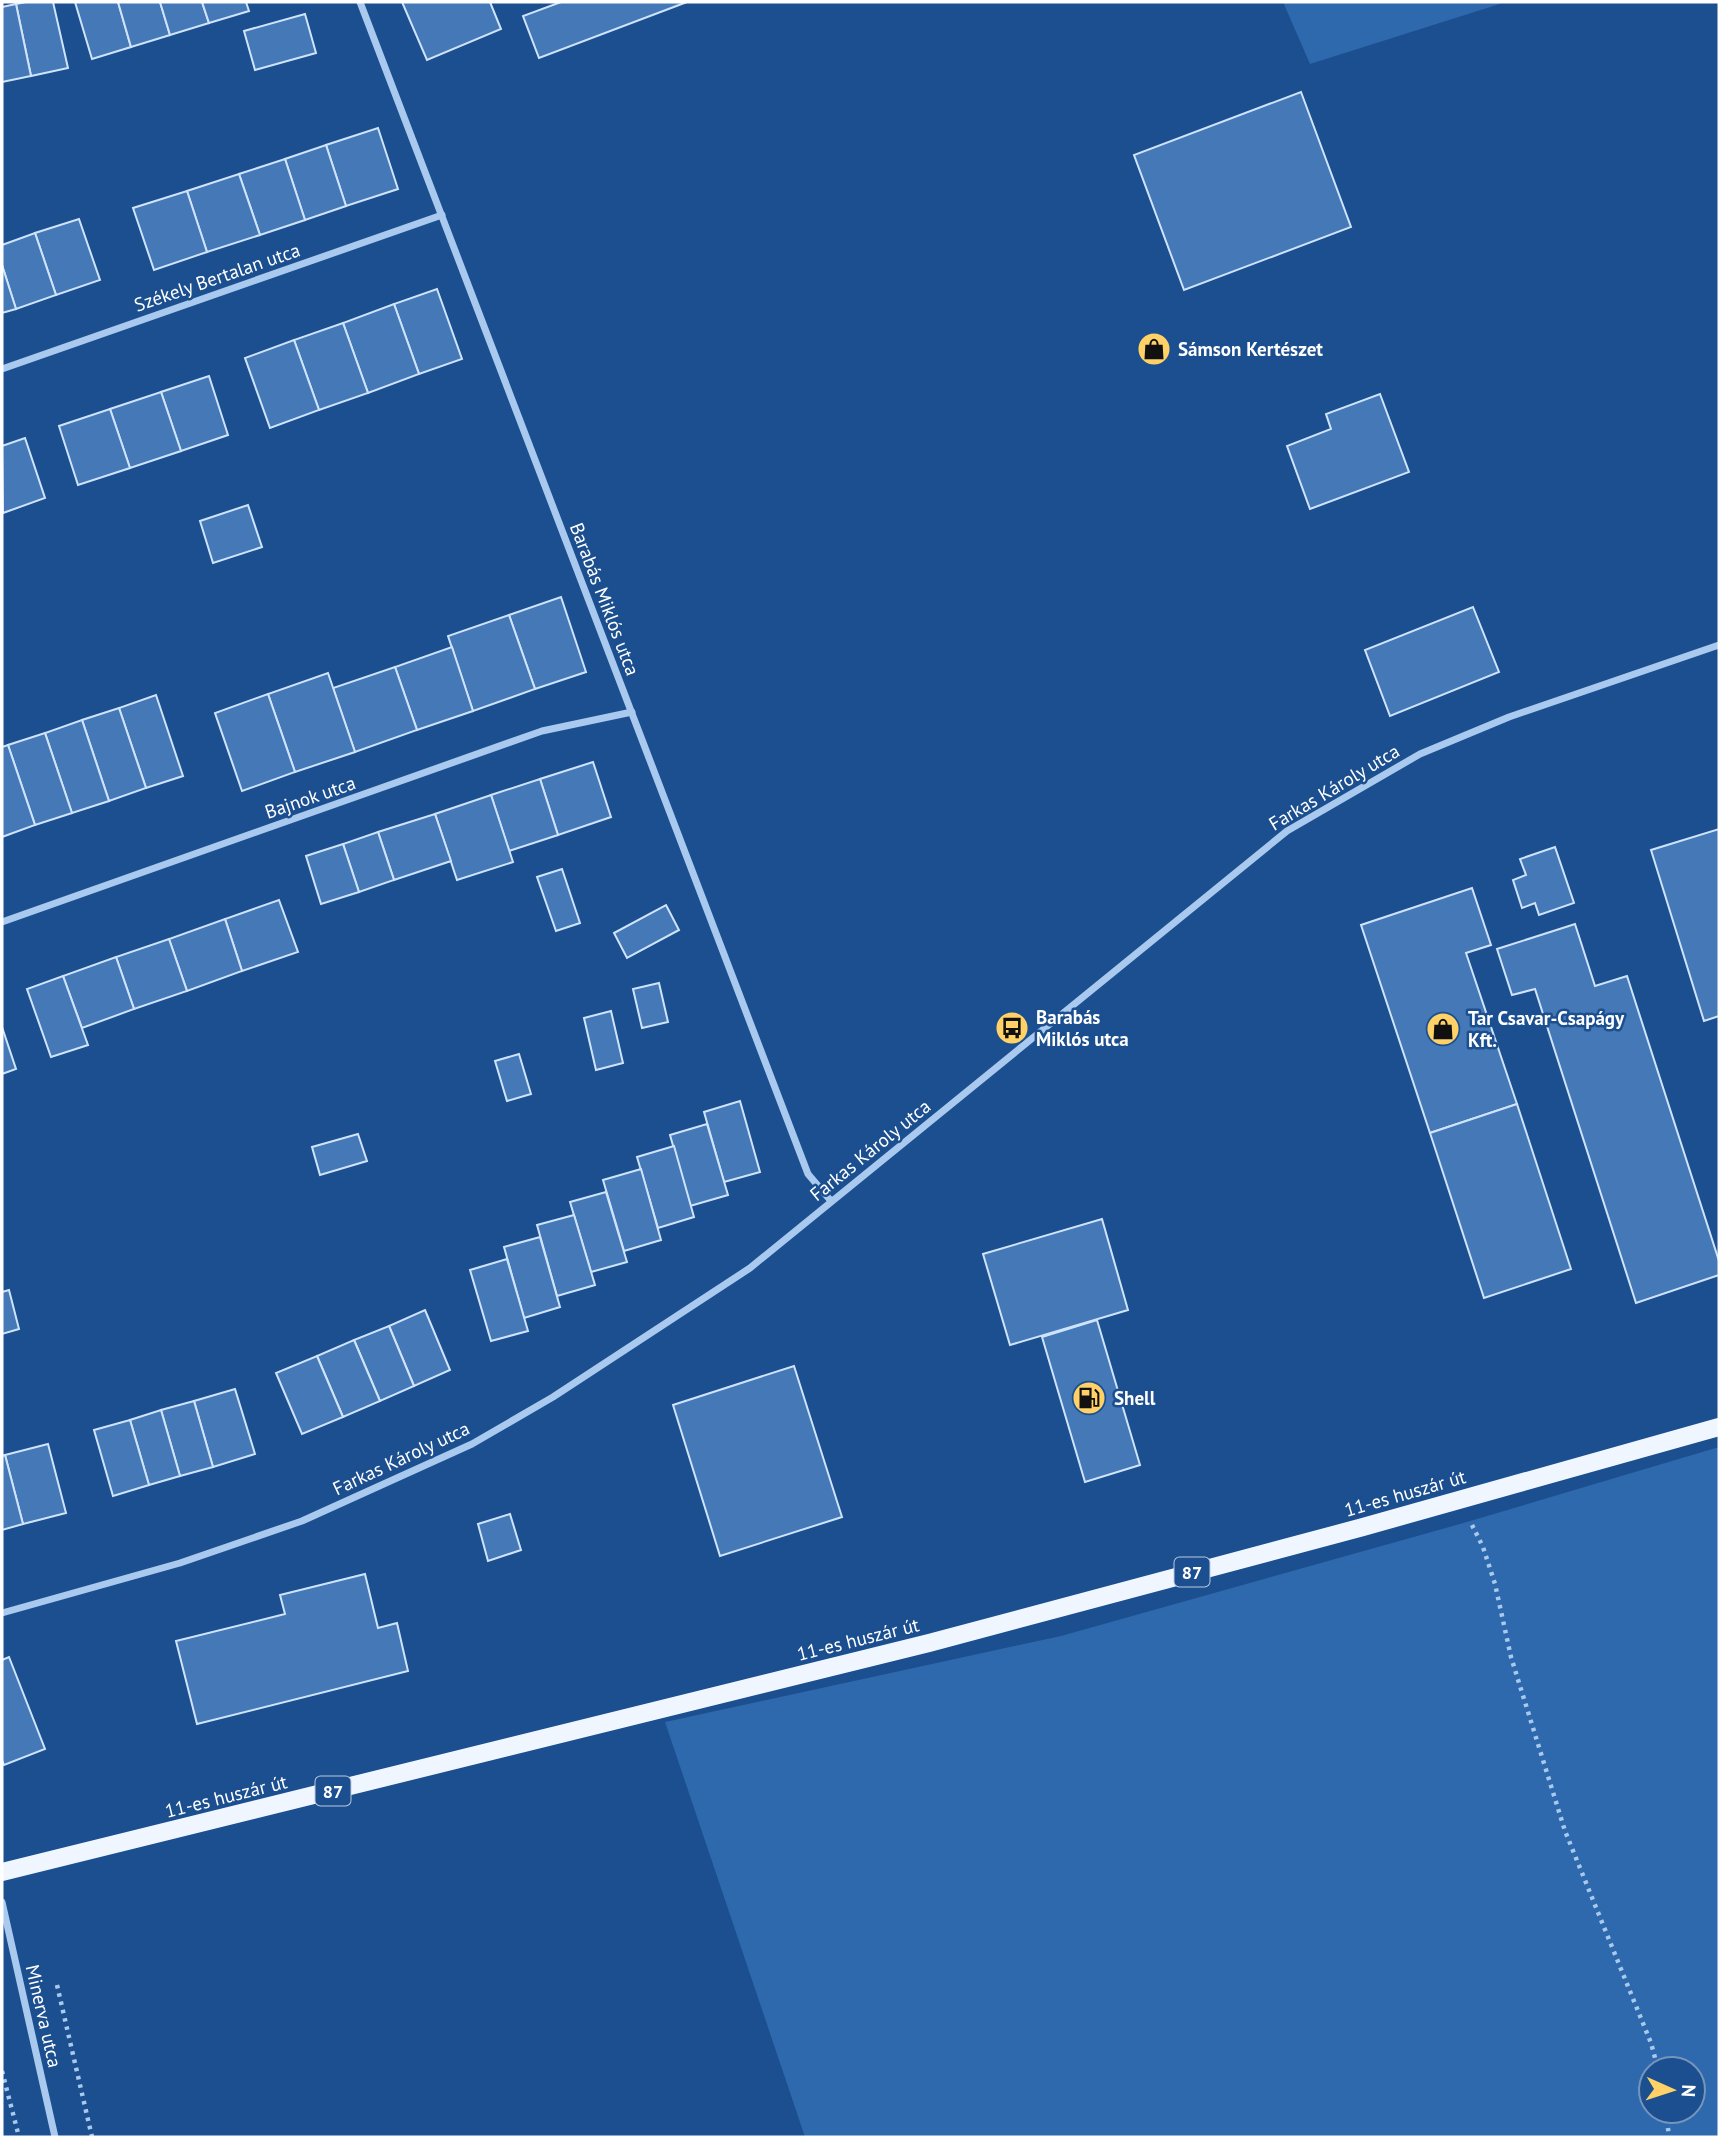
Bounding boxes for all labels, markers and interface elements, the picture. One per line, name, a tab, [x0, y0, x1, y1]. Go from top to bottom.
street label: Székely Bertalan utca	[131, 237, 303, 317]
shop icon: Sámson Kertészet	[1135, 330, 1173, 368]
place label: Sámson Kertészet	[1178, 337, 1323, 361]
street label: Barabás Miklós utca	[565, 519, 645, 679]
street label: Farkas Károly utca	[1264, 739, 1404, 835]
street label: Bajnok utca	[262, 770, 358, 824]
place label: Barabás Miklós utca	[1036, 1005, 1129, 1051]
place label: Tar Csavar-Csapágy Kft.	[1468, 1006, 1625, 1052]
bus stop icon: Barabás Miklós utca	[993, 1009, 1031, 1047]
shop icon: Tar Csavar-Csapágy Kft.	[1424, 1010, 1462, 1048]
street label: Farkas Károly utca	[805, 1094, 935, 1206]
fuel station icon: Shell	[1070, 1379, 1108, 1417]
place label: Shell	[1114, 1386, 1156, 1410]
street label: Farkas Károly utca	[329, 1416, 473, 1500]
street label: 11-es huszár út	[1342, 1464, 1469, 1522]
road number: 87	[1174, 1558, 1210, 1587]
street label: 11-es huszár út	[794, 1612, 922, 1666]
street label: 11-es huszár út	[162, 1769, 290, 1823]
road number: 87	[316, 1776, 350, 1806]
street label: Minerva utca	[21, 1962, 67, 2070]
north arrow	[1637, 2055, 1707, 2125]
text: N	[1677, 2084, 1701, 2098]

